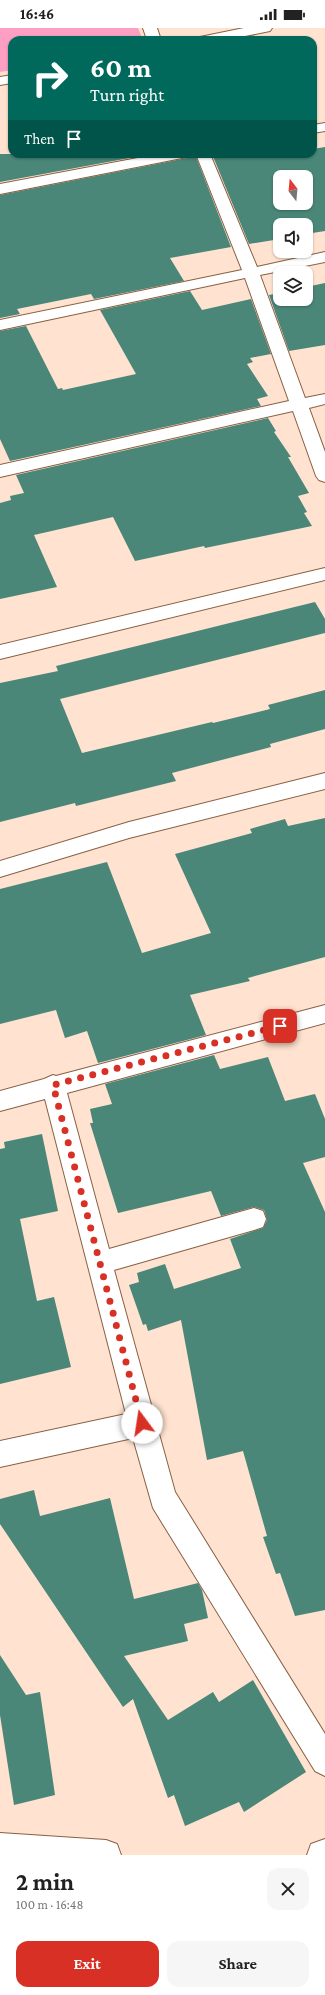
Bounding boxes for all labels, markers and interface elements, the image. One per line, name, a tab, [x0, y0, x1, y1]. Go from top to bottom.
text: 16:46	[20, 6, 54, 22]
icon: right	[24, 52, 76, 104]
text: 60 m	[90, 52, 151, 83]
text: Turn right	[90, 85, 164, 105]
icon: arrive	[63, 128, 85, 150]
text: Then	[24, 131, 55, 147]
north arrow	[273, 170, 313, 210]
map controls	[273, 170, 313, 306]
button: sound	[273, 218, 313, 258]
button: layers	[273, 266, 313, 306]
pin	[263, 1009, 297, 1043]
icon: arrive	[269, 1015, 291, 1037]
position arrow	[121, 1402, 163, 1444]
text: 2 min	[16, 1868, 74, 1895]
button: close	[267, 1868, 309, 1910]
text: 100 m · 16:48	[16, 1897, 83, 1912]
button: Exit	[16, 1941, 159, 1987]
button: Share	[167, 1941, 309, 1987]

